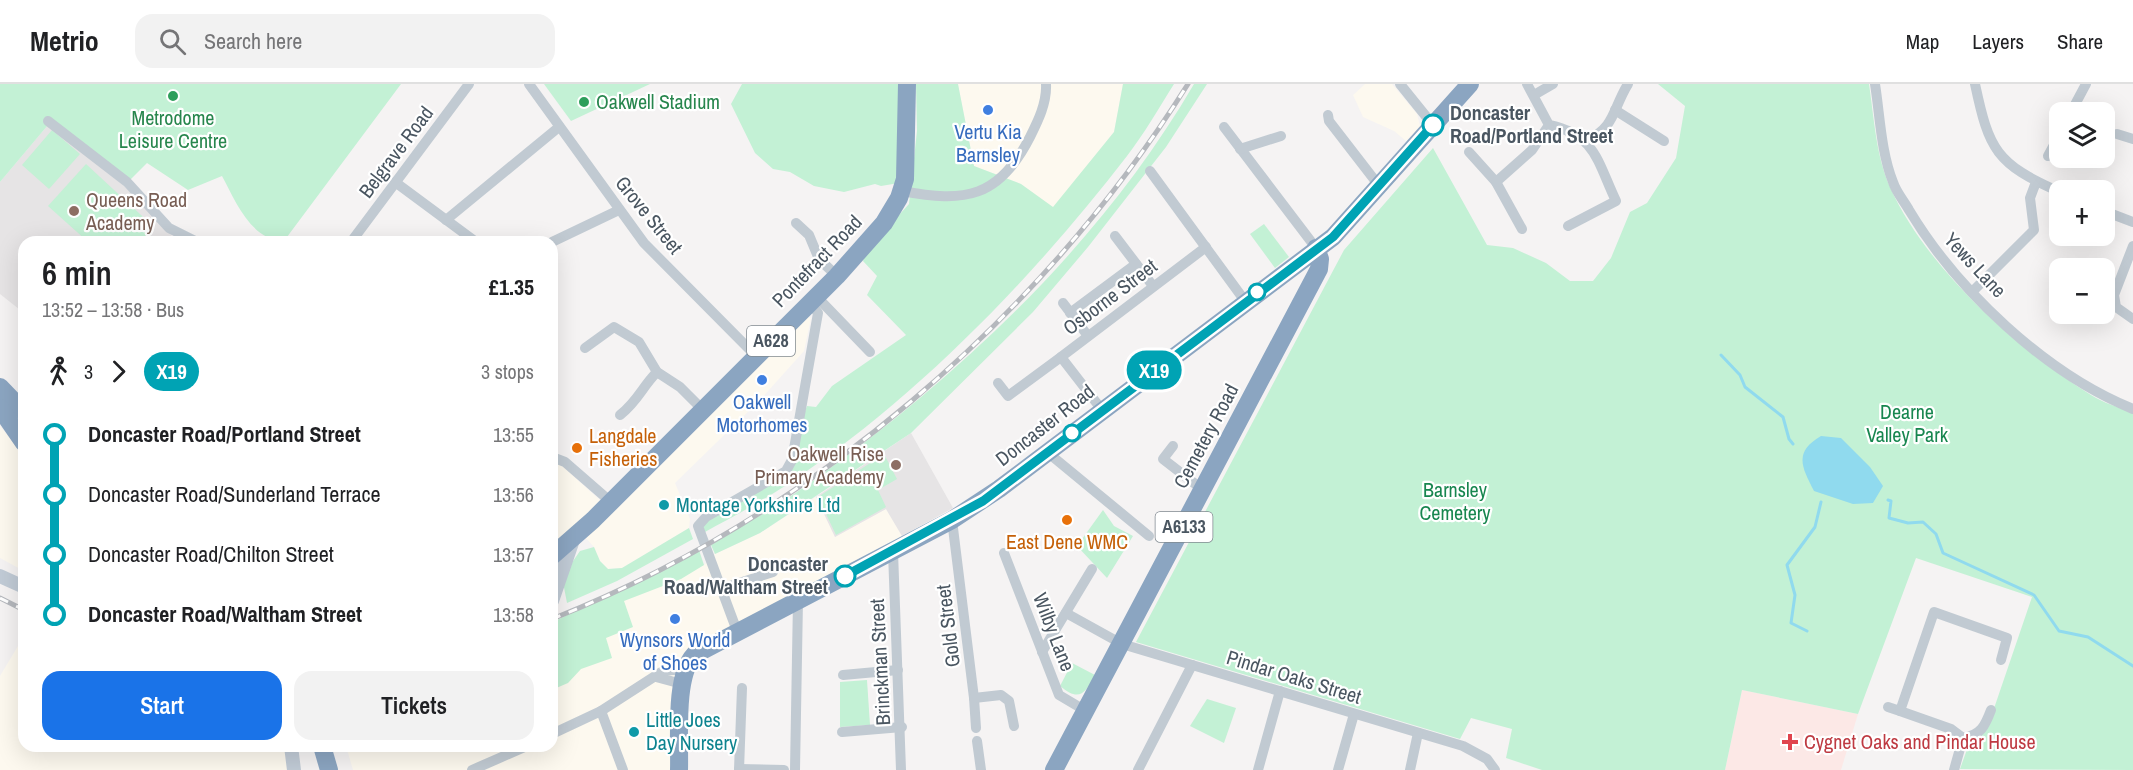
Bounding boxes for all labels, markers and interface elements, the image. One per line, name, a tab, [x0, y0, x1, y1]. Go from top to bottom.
search box	[135, 14, 555, 68]
text: Metrio	[30, 22, 99, 60]
icon: search	[156, 25, 189, 58]
text: Search here	[204, 26, 302, 56]
text: Map	[1906, 27, 1939, 56]
text: Layers	[1972, 27, 2024, 56]
text: Share	[2057, 27, 2103, 56]
place label: Oakwell Stadium	[596, 88, 720, 115]
marker: Metrodome Leisure Centre	[166, 89, 180, 103]
marker: Oakwell Stadium	[577, 95, 591, 109]
place label: Doncaster Road/Portland Street	[1450, 99, 1614, 149]
street label: Belgrave Road	[352, 100, 439, 203]
map controls	[2049, 102, 2115, 324]
button: layers	[2049, 102, 2115, 168]
marker: Vertu Kia Barnsley	[981, 103, 995, 117]
place label: Metrodome Leisure Centre	[119, 104, 227, 154]
marker: Doncaster Road/Portland Street	[1422, 114, 1444, 136]
place label: Vertu Kia Barnsley	[954, 118, 1022, 168]
street label: Grove Street	[610, 170, 689, 260]
button: +	[2049, 180, 2115, 246]
place label: Queens Road Academy	[85, 186, 187, 236]
marker: Queens Road Academy	[67, 204, 81, 218]
street label: Pontefract Road	[766, 209, 868, 313]
street label: Yews Lane	[1938, 226, 2012, 303]
text: 6 min	[42, 251, 112, 295]
street label: Osborne Street	[1057, 252, 1163, 341]
button: −	[2049, 258, 2115, 324]
text: £1.35	[489, 272, 534, 302]
unlabelled marker	[1248, 283, 1266, 301]
text: 13:52 – 13:58 · Bus	[42, 296, 184, 323]
road number: A628	[747, 326, 795, 356]
line badge: X19	[1120, 350, 1188, 390]
icon: walk	[42, 355, 75, 388]
icon: forward	[102, 355, 135, 388]
text: X19	[1139, 356, 1169, 385]
text: X19	[156, 357, 187, 386]
text: 3	[84, 358, 93, 385]
text: 3 stops	[481, 358, 534, 385]
marker: Oakwell Motorhomes	[755, 373, 769, 387]
street label: Doncaster Road	[990, 377, 1100, 472]
street label: Cemetery Road	[1167, 379, 1244, 493]
place label: Oakwell Motorhomes	[716, 388, 808, 438]
park label: Dearne Valley Park	[1866, 398, 1949, 448]
text: Doncaster Road/Portland Street	[88, 419, 361, 449]
text: 13:55	[493, 421, 534, 448]
place label: Langdale Fisheries	[589, 422, 657, 472]
unlabelled marker	[1063, 424, 1081, 442]
place label: Oakwell Rise Primary Academy	[755, 440, 885, 490]
marker: Langdale Fisheries	[570, 441, 584, 455]
marker: Oakwell Rise Primary Academy	[889, 458, 903, 472]
park label: Barnsley Cemetery	[1419, 476, 1491, 526]
text: Doncaster Road/Sunderland Terrace	[88, 479, 381, 509]
text: 13:56	[493, 481, 534, 508]
place label: Montage Yorkshire Ltd	[676, 491, 840, 518]
marker: Montage Yorkshire Ltd	[657, 498, 671, 512]
road number: A6133	[1156, 512, 1212, 542]
marker: East Dene WMC	[1060, 513, 1074, 527]
place label: East Dene WMC	[1006, 528, 1128, 555]
text: Doncaster Road/Chilton Street	[88, 539, 334, 569]
text: 13:57	[493, 541, 534, 568]
place label: Doncaster Road/Waltham Street	[664, 550, 829, 600]
marker: Doncaster Road/Waltham Street	[834, 565, 856, 587]
street label: Gold Street	[929, 583, 966, 669]
street label: Wilby Lane	[1027, 589, 1082, 675]
street label: Brinckman Street	[863, 598, 896, 726]
text: Doncaster Road/Waltham Street	[88, 599, 362, 629]
text: 13:58	[493, 601, 534, 628]
marker: Wynsors World of Shoes	[668, 612, 682, 626]
place label: Wynsors World of Shoes	[620, 626, 730, 676]
street label: Pindar Oaks Street	[1224, 643, 1365, 710]
button: Start	[42, 671, 282, 740]
button: Tickets	[294, 671, 534, 740]
place label: Little Joes Day Nursery	[646, 706, 738, 756]
marker: Little Joes Day Nursery	[627, 725, 641, 739]
place label: Cygnet Oaks and Pindar House	[1804, 728, 2036, 755]
marker: Cygnet Oaks and Pindar House	[1781, 733, 1799, 751]

